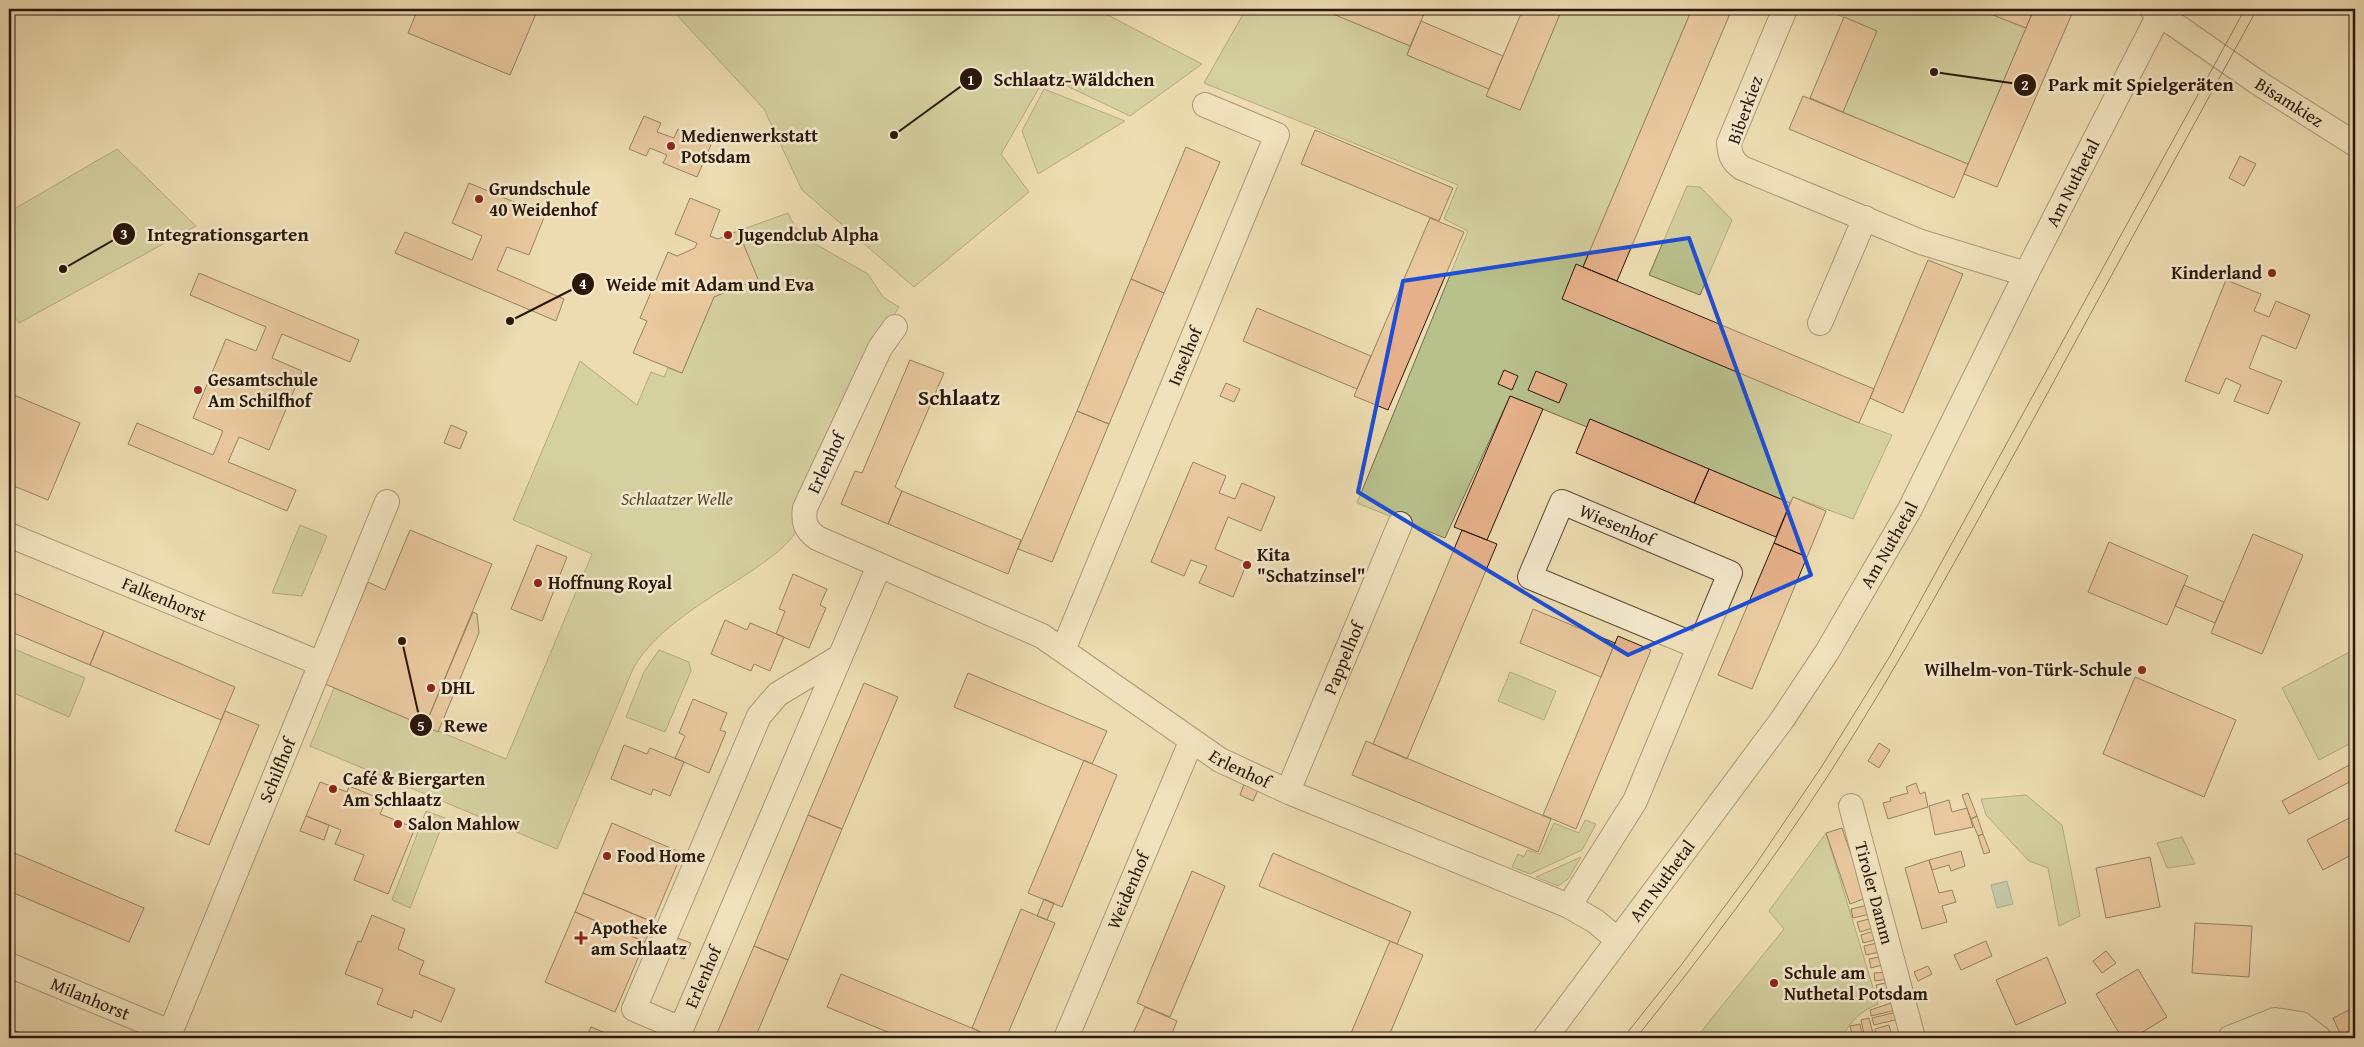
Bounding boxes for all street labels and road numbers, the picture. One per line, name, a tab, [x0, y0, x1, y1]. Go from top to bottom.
street label: Bisamkiez	[2250, 70, 2329, 134]
street label: Biberkiez	[1720, 72, 1769, 148]
street label: Am Nuthetal	[2038, 134, 2106, 231]
street label: Inselhof	[1160, 321, 1210, 390]
street label: Erlenhof	[800, 426, 852, 498]
street label: Wiesenhof	[1575, 497, 1661, 553]
street label: Am Nuthetal	[1853, 497, 1925, 593]
street label: Falkenhorst	[118, 569, 211, 628]
street label: Pappelhof	[1316, 616, 1371, 698]
street label: Schilfhof	[252, 732, 303, 807]
street label: Erlenhof	[1204, 742, 1277, 796]
street label: Am Nuthetal	[1622, 834, 1701, 927]
street label: Tiroler Damm	[1848, 838, 1901, 947]
street label: Weidenhof	[1100, 846, 1157, 933]
street label: Erlenhof	[677, 940, 729, 1012]
street label: Milanhorst	[47, 970, 135, 1027]

